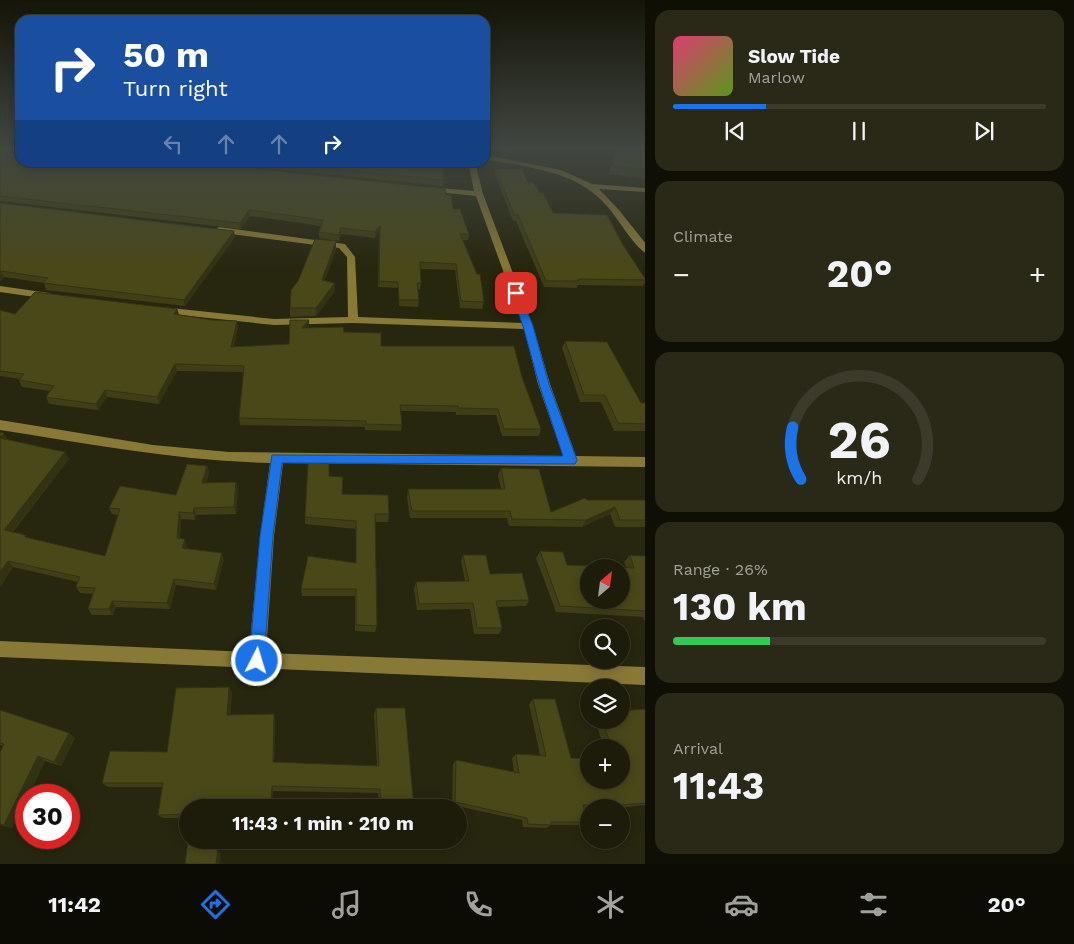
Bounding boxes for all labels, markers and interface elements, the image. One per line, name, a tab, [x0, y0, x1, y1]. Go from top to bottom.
text: 50 m	[123, 34, 209, 76]
icon: right	[40, 35, 105, 100]
text: Slow Tide	[748, 45, 840, 68]
text: Marlow	[748, 68, 805, 87]
text: Turn right	[123, 76, 228, 101]
icon: previous	[721, 117, 749, 145]
icon: pause	[845, 117, 873, 145]
icon: next	[970, 117, 998, 145]
icon: left	[159, 130, 187, 158]
icon: ahead	[212, 130, 240, 158]
icon: ahead	[265, 130, 293, 158]
icon: right	[318, 130, 346, 158]
text: Climate	[673, 227, 733, 246]
text: 20°	[827, 252, 892, 296]
text: −	[673, 258, 690, 291]
text: +	[1029, 258, 1046, 291]
pin	[495, 272, 537, 314]
icon: arrive	[502, 279, 530, 307]
text: 26	[828, 410, 891, 471]
text: km/h	[836, 467, 883, 488]
north arrow	[580, 559, 630, 609]
map controls	[580, 559, 630, 849]
text: Range · 26%	[673, 560, 768, 579]
text: 130 km	[673, 585, 807, 629]
button: search	[580, 619, 630, 669]
position arrow	[230, 634, 282, 686]
button: layers	[580, 679, 630, 729]
button: +	[580, 739, 630, 789]
text: Arrival	[673, 739, 723, 758]
text: 11:43	[673, 764, 764, 808]
speed limit sign: 30	[15, 784, 80, 849]
button: −	[580, 799, 630, 849]
text: 11:43 · 1 min · 210 m	[232, 812, 414, 835]
icon: directions	[198, 887, 233, 922]
icon: music	[329, 887, 364, 922]
icon: phone	[461, 887, 496, 922]
icon: climate	[593, 887, 628, 922]
icon: car	[724, 887, 759, 922]
icon: filters	[856, 887, 891, 922]
text: 11:42	[48, 892, 101, 917]
text: 20°	[987, 892, 1026, 917]

